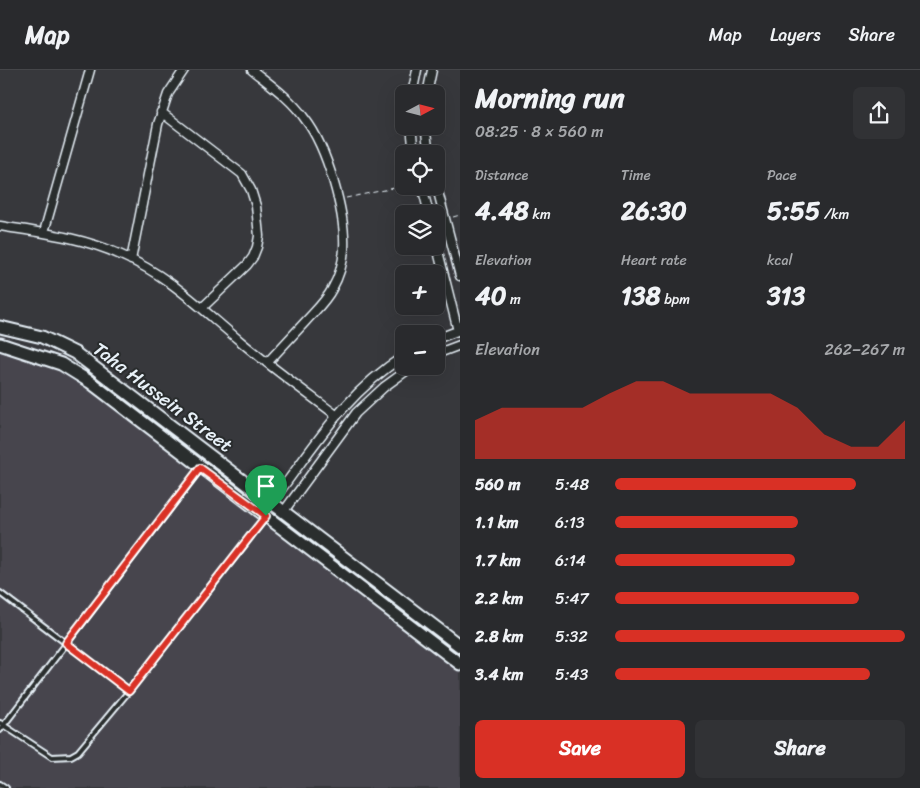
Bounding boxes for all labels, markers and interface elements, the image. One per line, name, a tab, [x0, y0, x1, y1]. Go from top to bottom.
text: Map	[25, 14, 69, 56]
text: Map	[709, 19, 742, 51]
text: Layers	[770, 19, 821, 51]
text: Share	[849, 19, 895, 51]
text: Morning run	[475, 73, 625, 122]
north arrow	[395, 85, 445, 135]
map controls	[395, 85, 445, 375]
button: share	[853, 87, 905, 139]
text: 08:25 · 8 × 560 m	[475, 117, 604, 146]
button: locate	[395, 145, 445, 195]
text: Distance	[475, 163, 528, 188]
text: Time	[621, 163, 651, 188]
text: Pace	[767, 163, 797, 188]
text: 4.48	[475, 188, 529, 233]
text: 26:30	[621, 188, 687, 233]
text: 5:55	[767, 188, 820, 233]
text: km	[529, 202, 551, 227]
text: /km	[820, 202, 849, 227]
button: layers	[395, 205, 445, 255]
text: Elevation	[475, 248, 532, 273]
text: Heart rate	[621, 248, 687, 273]
text: kcal	[767, 248, 792, 273]
button: +	[395, 265, 445, 315]
text: 40	[475, 273, 506, 318]
text: 138	[621, 273, 661, 318]
text: 313	[767, 273, 805, 318]
text: m	[506, 287, 521, 312]
text: bpm	[661, 287, 690, 312]
button: −	[395, 325, 445, 375]
street label: Taha Hussein Street	[86, 333, 240, 461]
text: Elevation	[475, 335, 540, 364]
text: 262–267 m	[824, 335, 905, 364]
pin	[245, 465, 287, 516]
text: 560 m	[475, 470, 520, 499]
text: 5:48	[555, 470, 589, 499]
icon: arrive	[252, 472, 280, 500]
text: 1.1 km	[475, 508, 519, 537]
text: 6:13	[555, 508, 585, 537]
text: 1.7 km	[475, 546, 521, 575]
text: 6:14	[555, 546, 586, 575]
text: 2.2 km	[475, 584, 523, 613]
text: 5:47	[555, 584, 589, 613]
text: 2.8 km	[475, 622, 524, 651]
text: 5:32	[555, 622, 588, 651]
text: 3.4 km	[475, 660, 524, 689]
text: 5:43	[555, 660, 588, 689]
button: Save	[475, 720, 685, 778]
button: Share	[695, 720, 905, 778]

